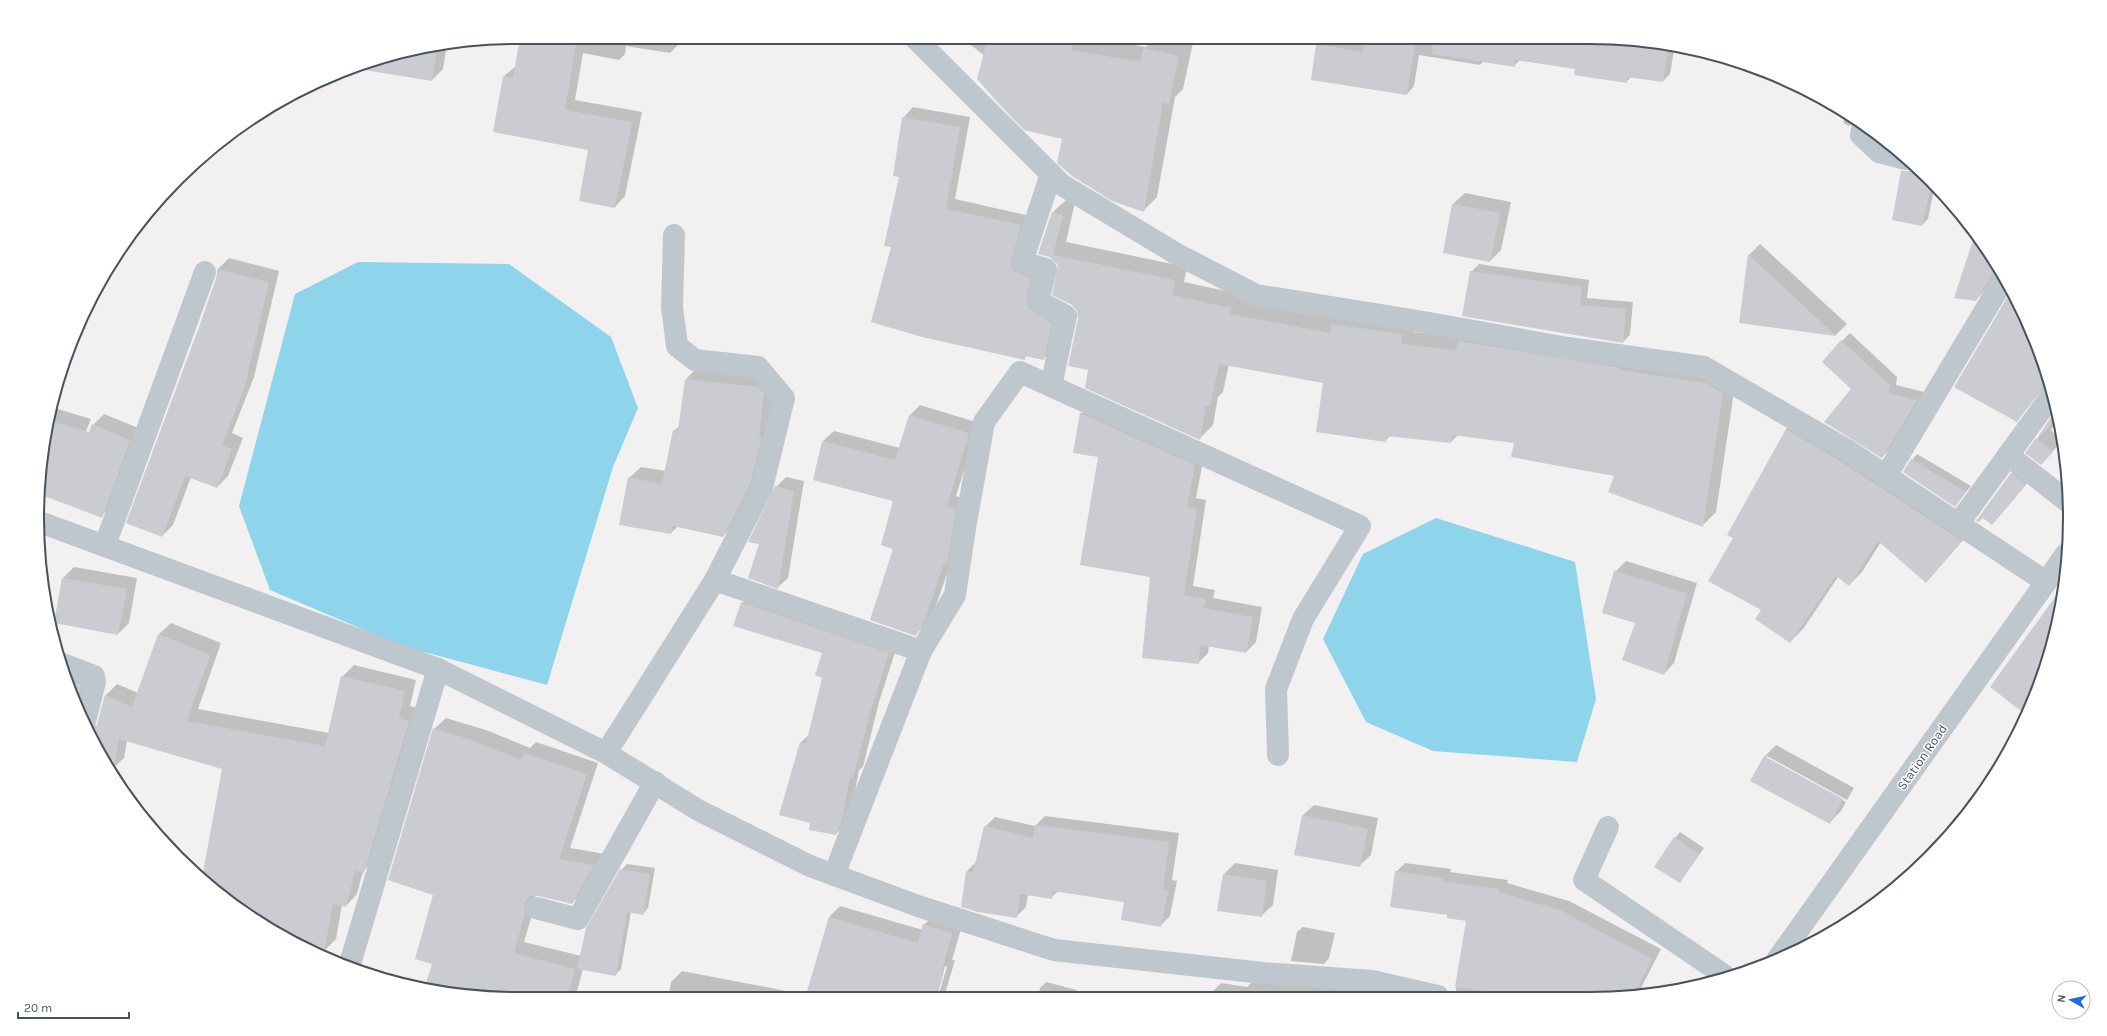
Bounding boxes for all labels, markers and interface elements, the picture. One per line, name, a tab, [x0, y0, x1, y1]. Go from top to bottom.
street label: Station Road	[1894, 721, 1950, 793]
north arrow	[2051, 980, 2091, 1020]
scale bar	[18, 994, 129, 1020]
text: N	[2055, 994, 2069, 1003]
text: 20 m	[24, 1001, 52, 1015]

